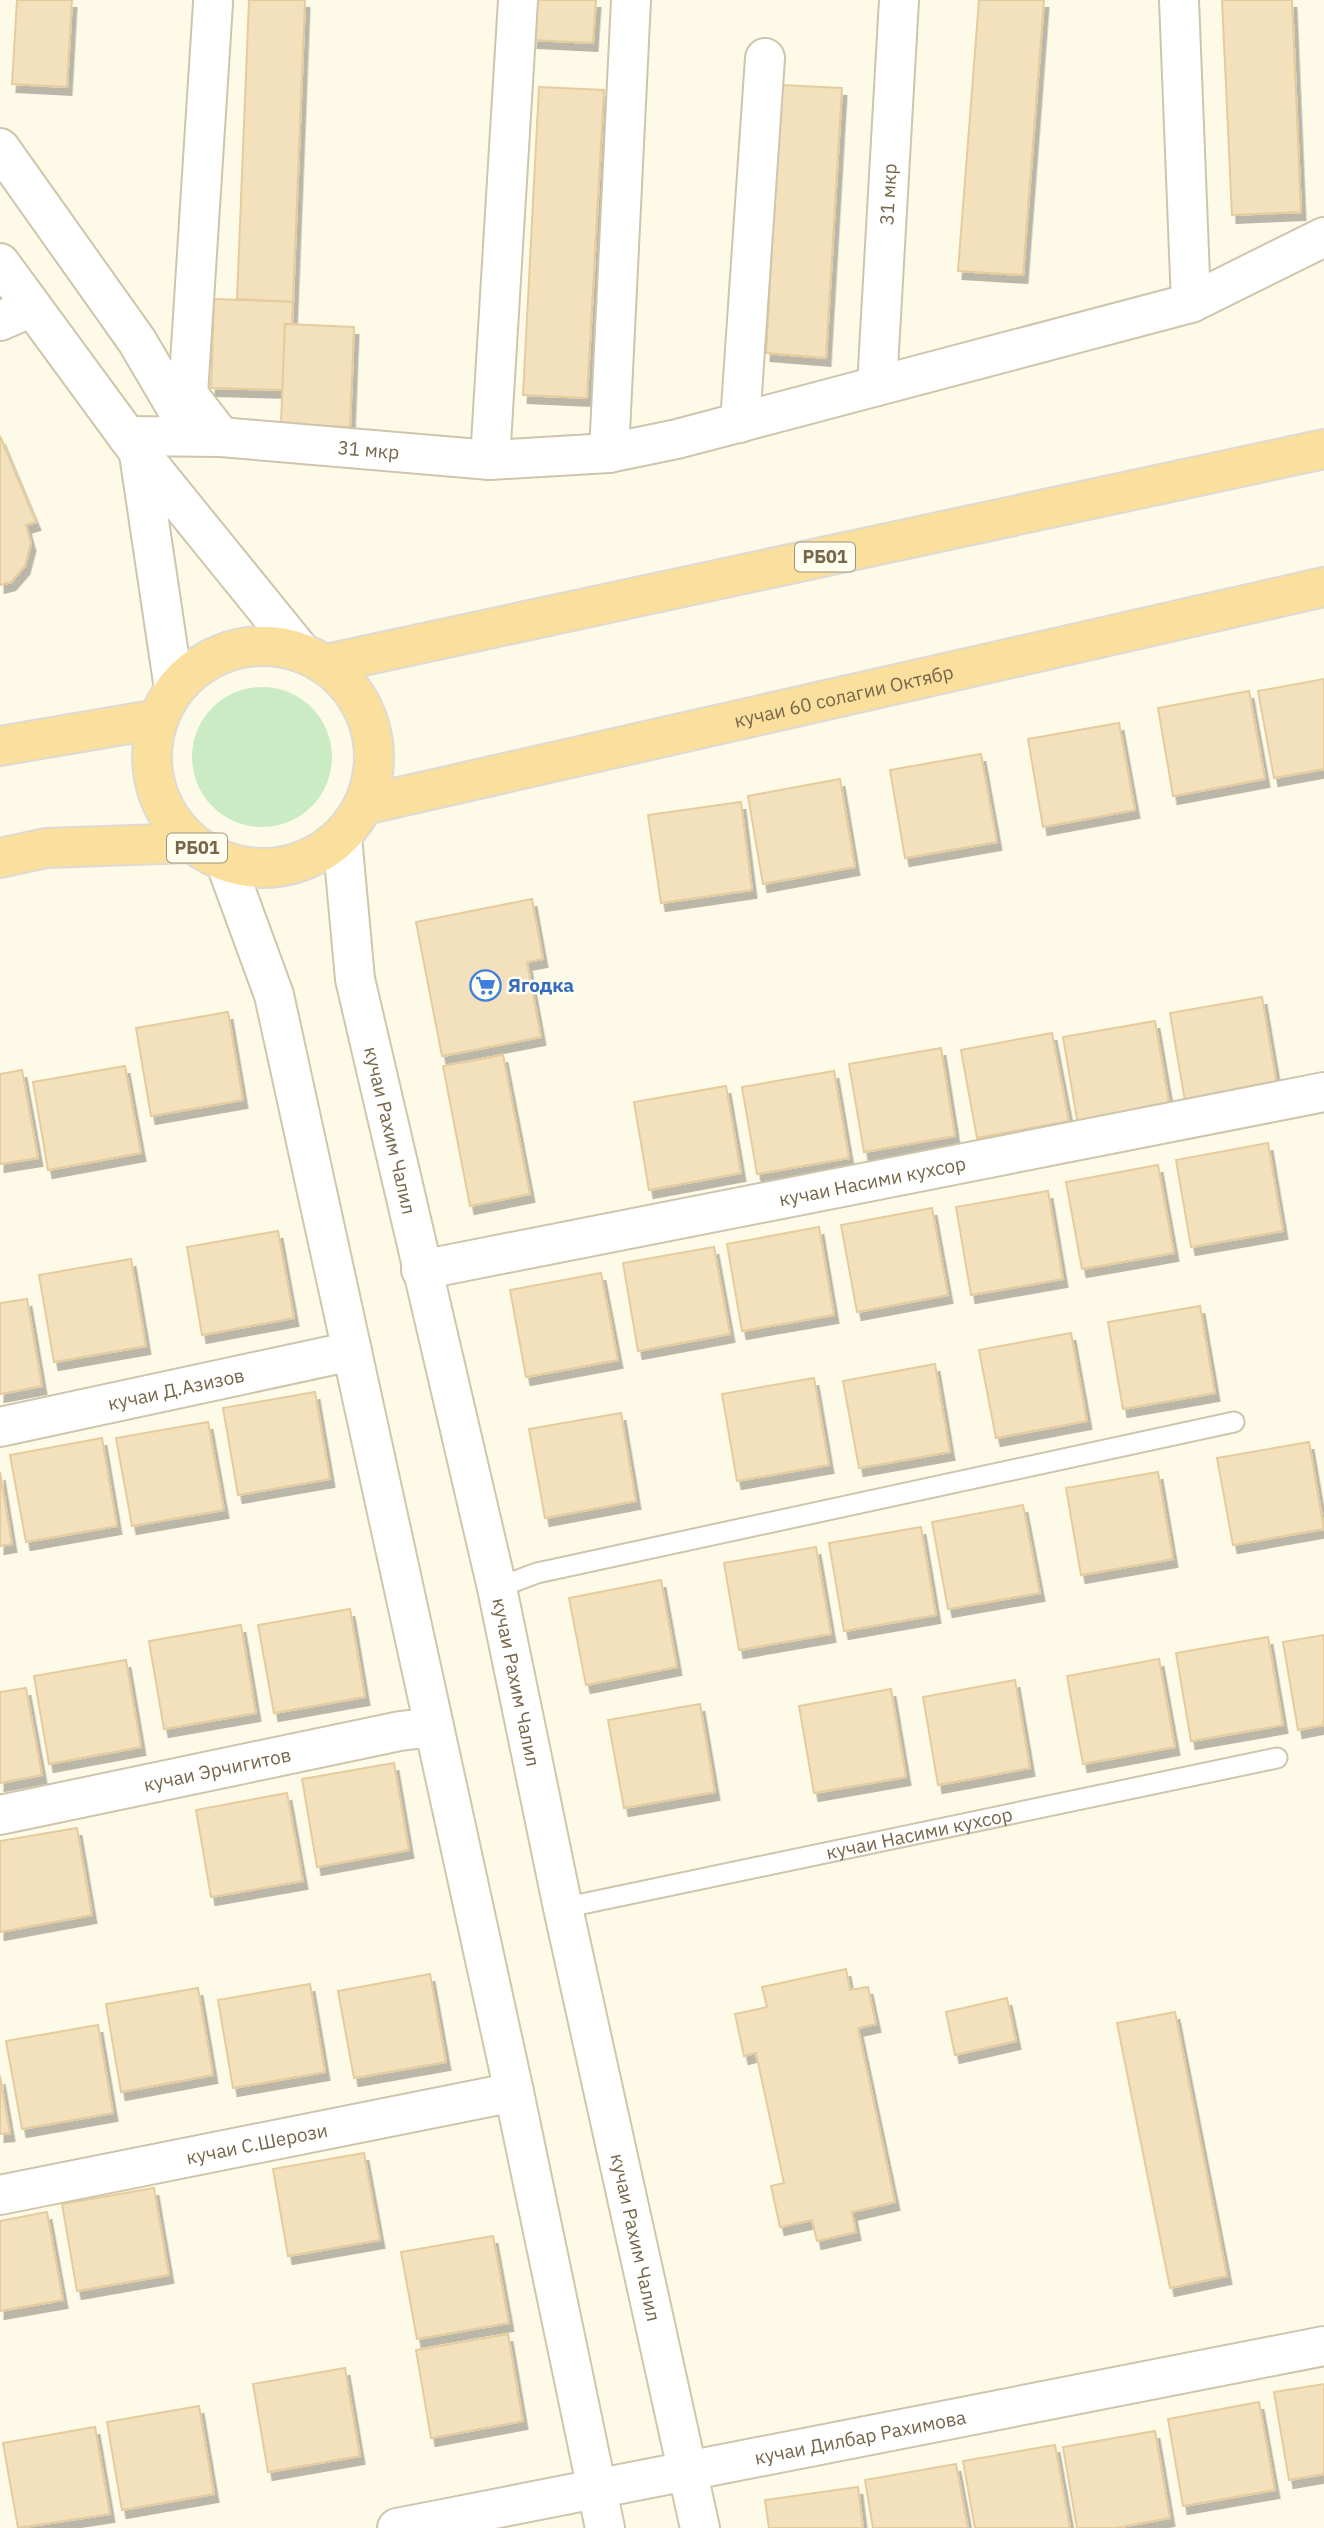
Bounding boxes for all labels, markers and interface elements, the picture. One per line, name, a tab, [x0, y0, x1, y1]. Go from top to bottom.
street label: 31 мкр	[874, 163, 902, 226]
street label: 31 мкр	[337, 435, 400, 464]
road number: РБ01	[795, 542, 855, 572]
street label: кучаи 60 солагии Октябр	[732, 660, 956, 733]
road number: РБ01	[167, 834, 227, 862]
supermarket icon: Ягодка	[468, 968, 502, 1002]
place label: Ягодка	[508, 973, 574, 997]
street label: кучаи Рахим Чалил	[359, 1044, 421, 1217]
street label: кучаи Насими кухсор	[777, 1151, 968, 1211]
street label: кучаи Д.Азизов	[105, 1363, 246, 1415]
street label: кучаи Рахим Чалил	[487, 1596, 545, 1768]
street label: кучаи Эрчигитов	[141, 1742, 293, 1797]
street label: кучаи Насими кухсор	[824, 1802, 1015, 1864]
street label: кучаи С.Шерози	[184, 2118, 330, 2169]
street label: кучаи Рахим Чалил	[606, 2151, 666, 2324]
street label: кучаи Дилбар Рахимова	[752, 2405, 968, 2470]

